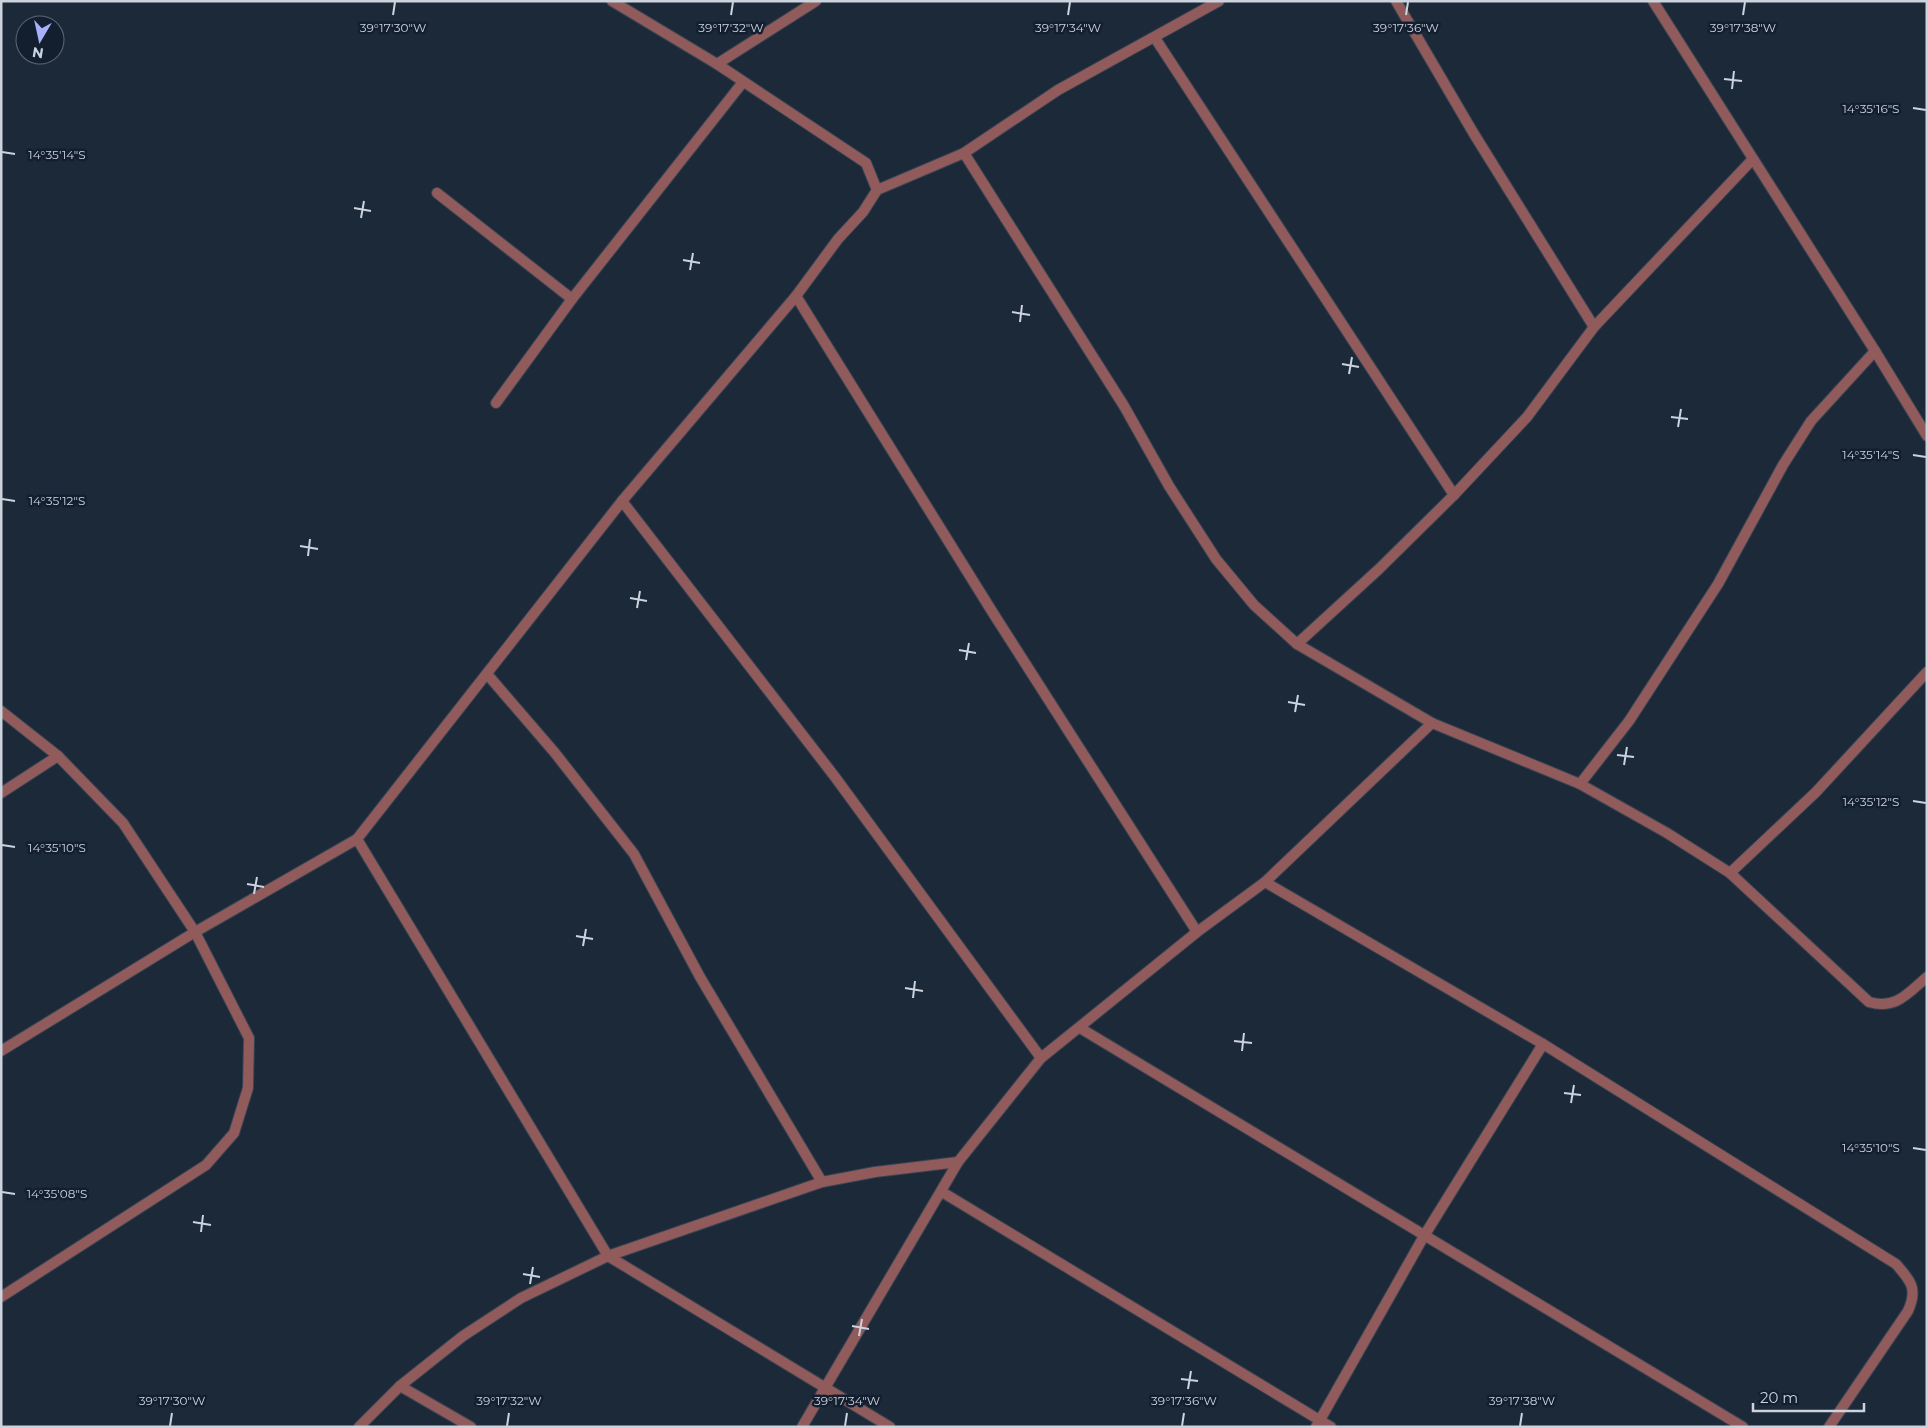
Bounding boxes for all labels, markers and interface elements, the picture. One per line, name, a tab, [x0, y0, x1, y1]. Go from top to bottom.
north arrow	[15, 15, 65, 65]
text: 39°17'30"W	[360, 20, 426, 35]
text: 39°17'32"W	[698, 20, 764, 35]
text: 39°17'34"W	[1035, 20, 1101, 35]
text: 39°17'36"W	[1373, 20, 1439, 35]
text: 39°17'38"W	[1710, 20, 1776, 35]
text: N	[31, 43, 45, 63]
text: 14°35'16"S	[1843, 101, 1899, 116]
text: 14°35'14"S	[28, 147, 86, 162]
text: 14°35'14"S	[1842, 447, 1900, 462]
text: 14°35'12"S	[29, 493, 85, 508]
text: 14°35'12"S	[1843, 794, 1899, 809]
text: 14°35'10"S	[28, 840, 86, 855]
text: 14°35'10"S	[1842, 1140, 1900, 1155]
text: 14°35'08"S	[27, 1186, 87, 1201]
scale bar	[1753, 1380, 1864, 1412]
text: 20 m	[1760, 1388, 1798, 1407]
text: 39°17'30"W	[139, 1393, 205, 1408]
text: 39°17'32"W	[476, 1393, 542, 1408]
text: 39°17'34"W	[814, 1393, 880, 1408]
text: 39°17'36"W	[1151, 1393, 1217, 1408]
text: 39°17'38"W	[1489, 1393, 1555, 1408]

